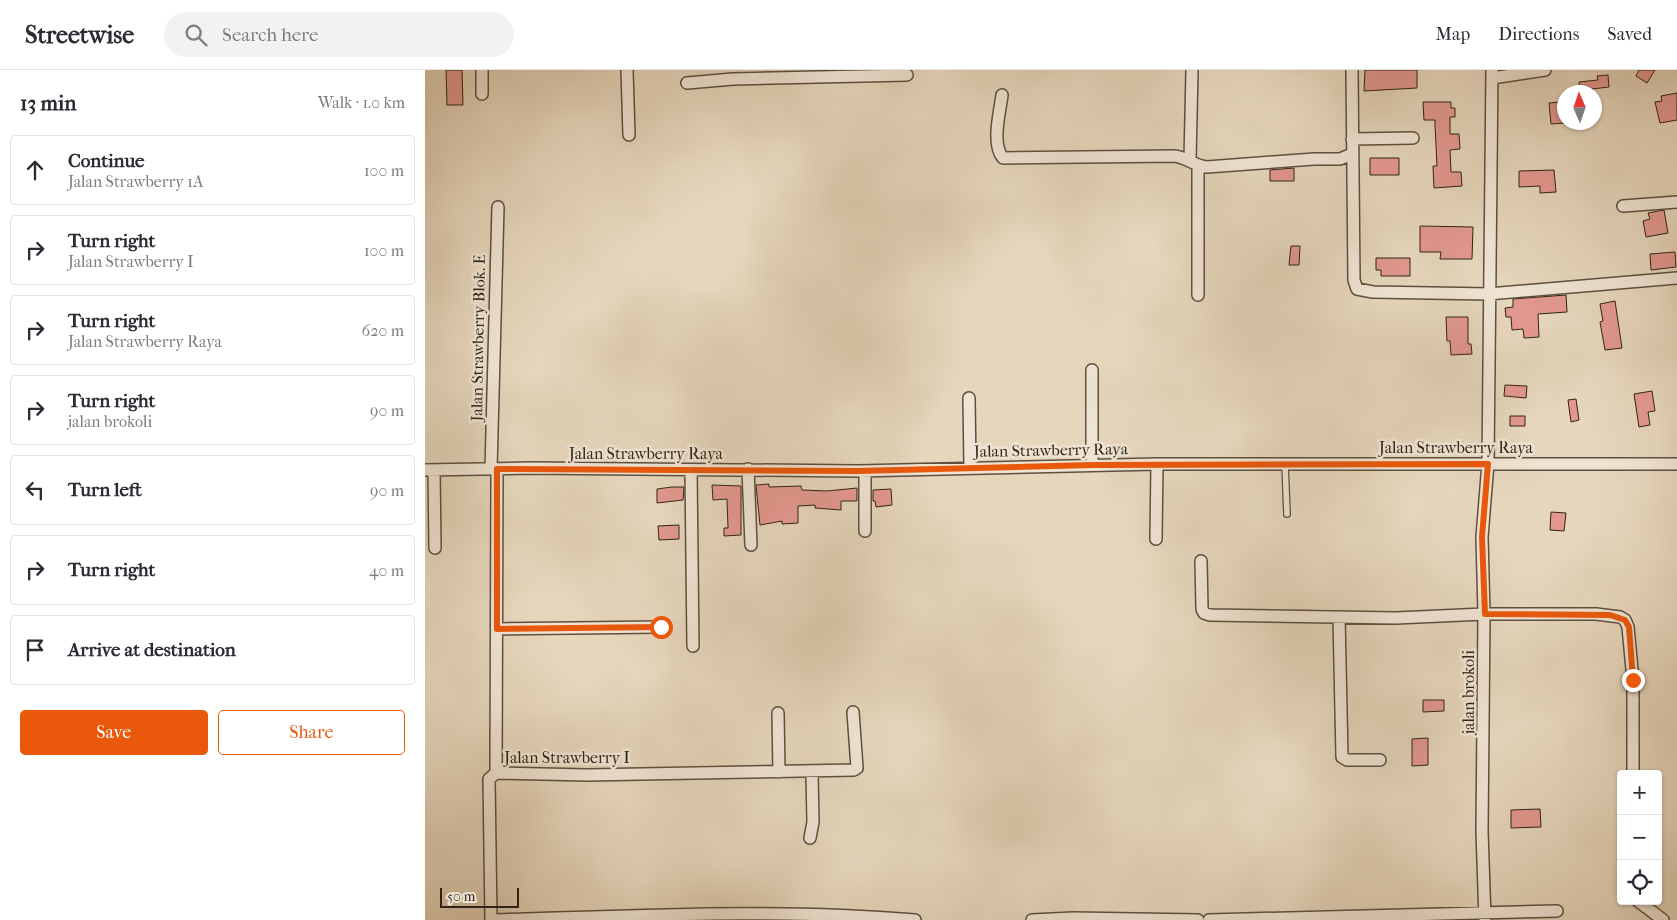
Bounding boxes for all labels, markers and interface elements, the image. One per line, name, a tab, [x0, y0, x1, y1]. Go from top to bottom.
search box	[164, 12, 514, 57]
text: Streetwise	[25, 21, 134, 49]
icon: search	[182, 21, 210, 49]
text: Search here	[222, 24, 318, 46]
text: Map	[1436, 24, 1470, 45]
text: Directions	[1498, 24, 1579, 45]
text: Saved	[1607, 24, 1652, 45]
north arrow	[1557, 85, 1602, 130]
text: 13 min	[20, 91, 76, 115]
text: Walk · 1.0 km	[318, 93, 405, 112]
text: Continue	[68, 150, 144, 172]
icon: ahead	[21, 156, 49, 184]
text: 100 m	[364, 161, 404, 180]
text: Jalan Strawberry 1A	[68, 172, 203, 191]
text: Turn right	[68, 230, 155, 252]
icon: right	[21, 236, 49, 264]
text: 100 m	[364, 241, 404, 260]
text: Jalan Strawberry I	[68, 252, 194, 271]
street label: Jalan Strawberry Blok. E	[467, 254, 489, 424]
text: Turn right	[68, 310, 155, 332]
icon: right	[21, 316, 49, 344]
text: 620 m	[362, 321, 404, 340]
text: Jalan Strawberry Raya	[68, 332, 222, 351]
text: Turn right	[68, 390, 155, 412]
icon: right	[21, 396, 49, 424]
text: 90 m	[370, 401, 404, 420]
text: jalan brokoli	[68, 412, 152, 431]
street label: Jalan Strawberry Raya	[1377, 438, 1534, 457]
street label: Jalan Strawberry Raya	[972, 439, 1129, 461]
street label: Jalan Strawberry Raya	[567, 444, 724, 463]
icon: left	[21, 476, 49, 504]
text: Turn left	[68, 479, 142, 501]
text: 90 m	[370, 481, 404, 500]
icon: right	[21, 556, 49, 584]
text: Turn right	[68, 559, 155, 581]
text: 40 m	[369, 561, 404, 580]
route start	[650, 616, 673, 639]
icon: arrive	[21, 636, 49, 664]
text: Arrive at destination	[68, 639, 236, 661]
street label: jalan brokoli	[1459, 650, 1478, 736]
route end	[1622, 669, 1645, 692]
button: Save	[20, 710, 208, 755]
button: Share	[218, 710, 405, 755]
street label: Jalan Strawberry I	[502, 748, 630, 767]
map controls	[1617, 770, 1662, 905]
button: +	[1617, 770, 1662, 815]
button: −	[1617, 815, 1662, 860]
button: locate	[1617, 860, 1662, 905]
scale bar	[440, 885, 519, 908]
text: 50 m	[447, 888, 475, 905]

